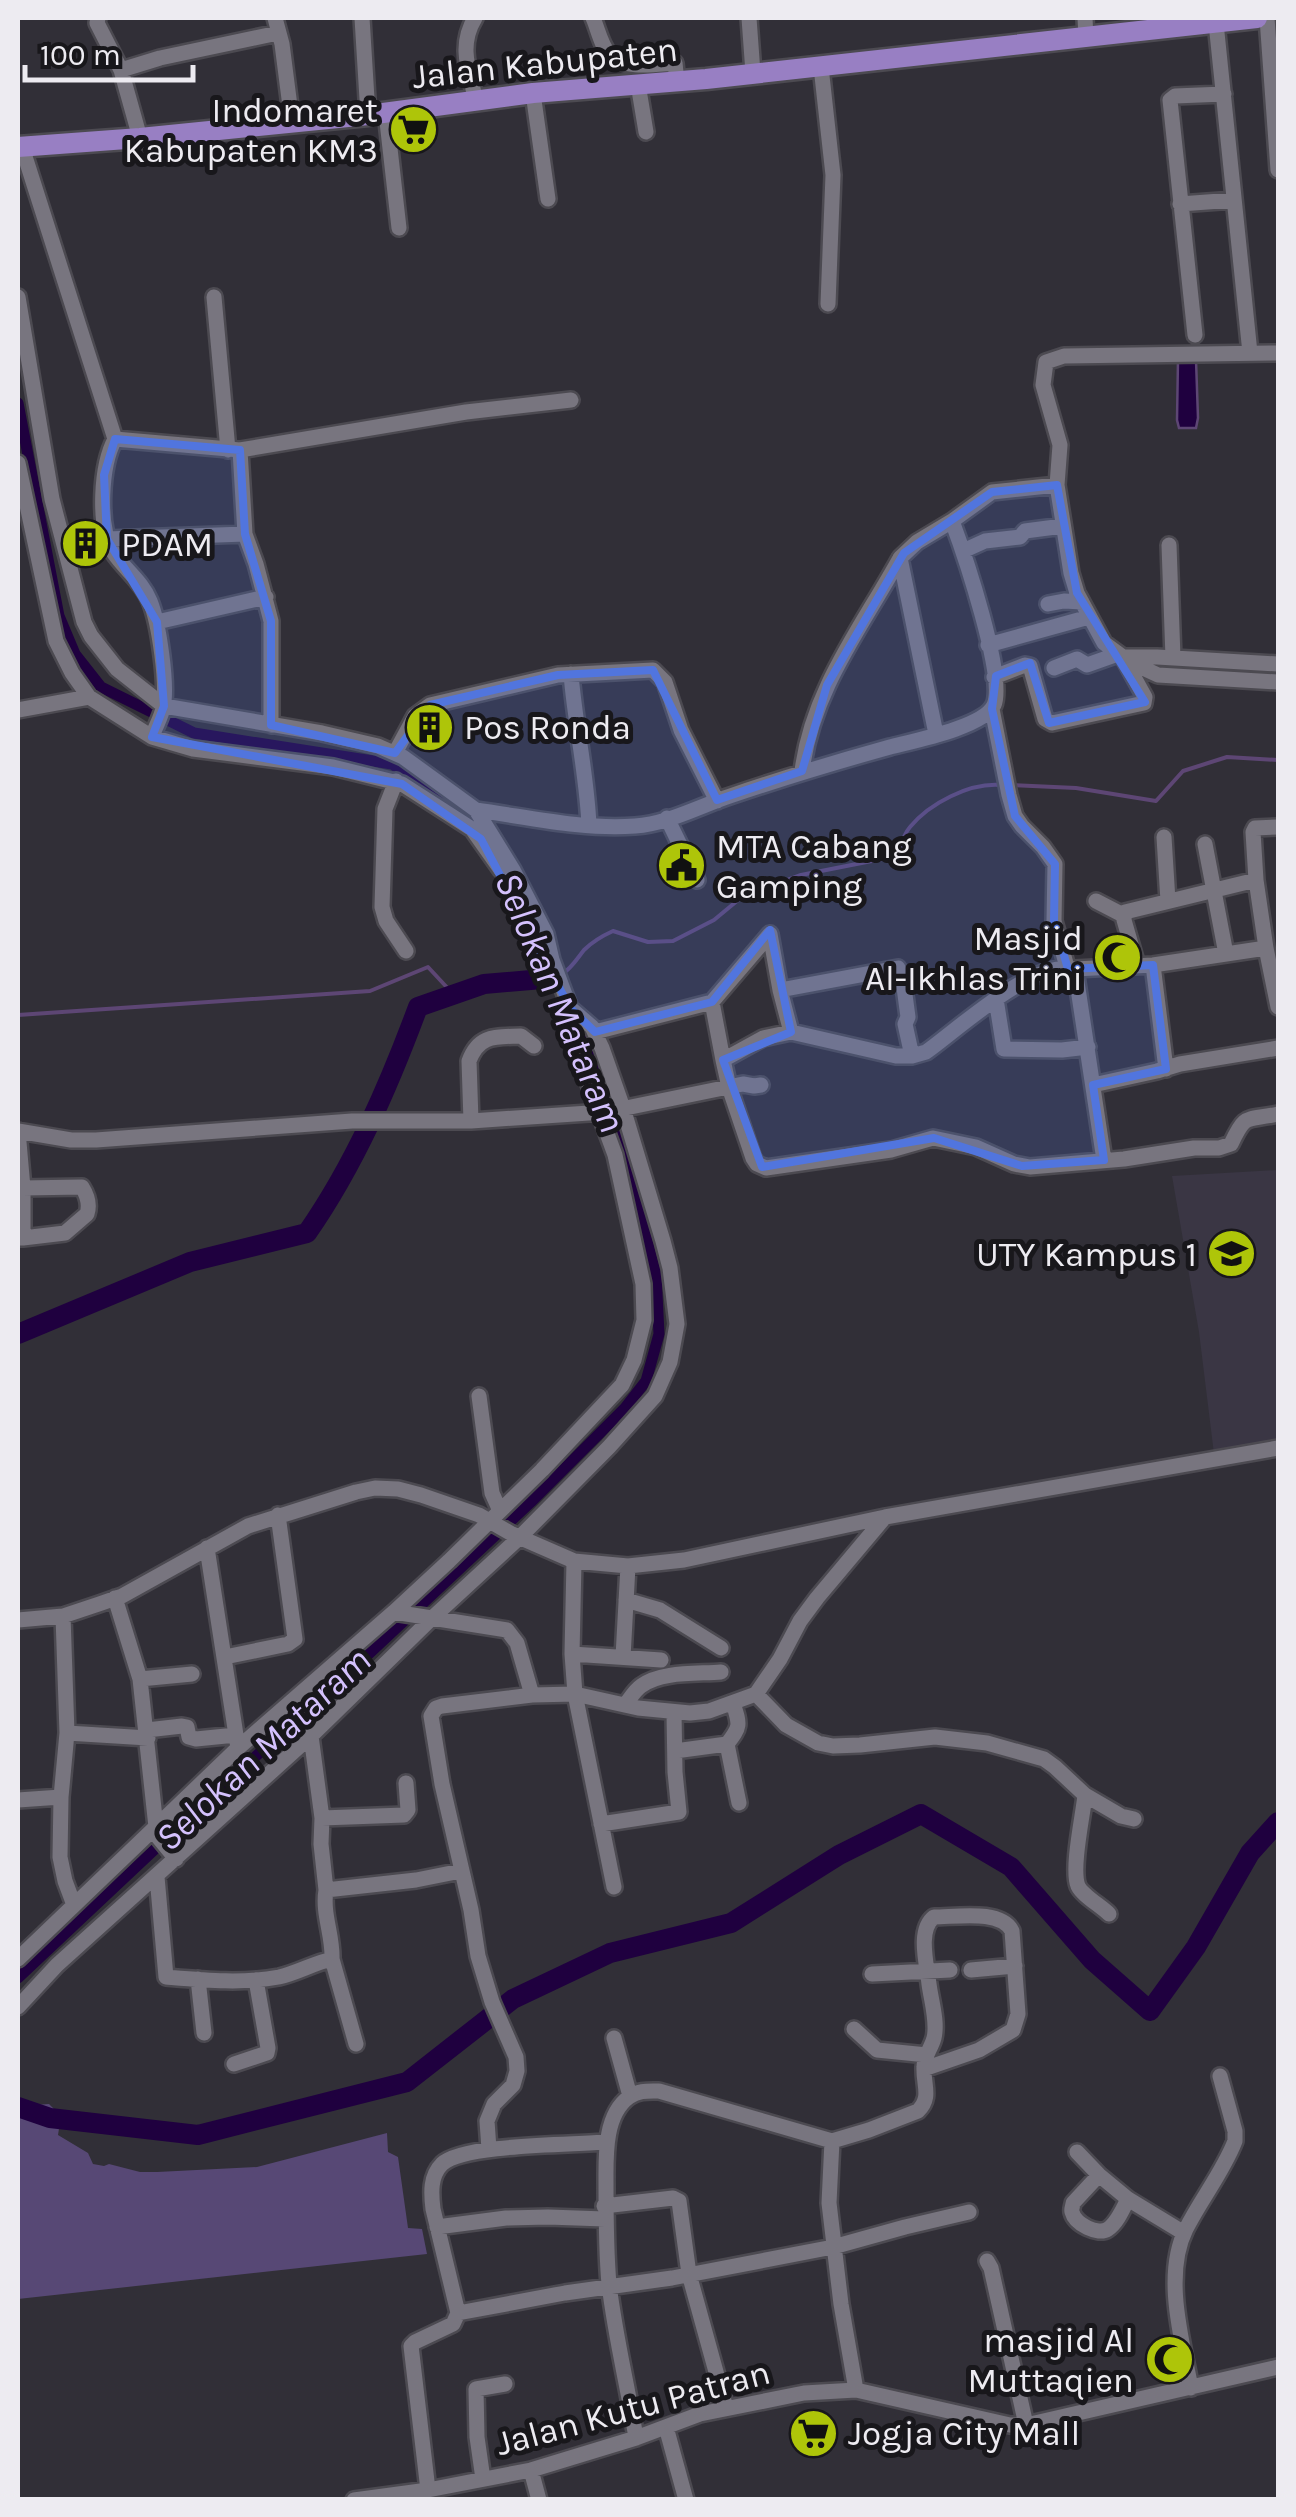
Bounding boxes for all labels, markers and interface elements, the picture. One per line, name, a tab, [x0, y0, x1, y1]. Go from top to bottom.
scale bar	[25, 20, 192, 82]
street label: Jalan Kabupaten	[410, 29, 680, 97]
text: 100 m	[40, 37, 121, 73]
place label: Indomaret Kabupaten KM3	[124, 90, 378, 171]
supermarket icon: Indomaret Kabupaten KM3	[387, 104, 439, 156]
building icon: PDAM	[60, 518, 112, 570]
place label: PDAM	[121, 524, 213, 565]
building icon: Pos Ronda	[403, 701, 455, 753]
place label: Pos Ronda	[464, 707, 631, 748]
place label: MTA Cabang Gamping	[716, 826, 912, 907]
public building icon: MTA Cabang Gamping	[655, 840, 707, 892]
water label: Selokan Mataram	[485, 865, 635, 1139]
place label: Masjid Al-Ikhlas Trini	[865, 918, 1083, 999]
mosque icon: Masjid Al-Ikhlas Trini	[1092, 932, 1144, 984]
school or university icon: UTY Kampus 1	[1206, 1228, 1258, 1280]
place label: UTY Kampus 1	[976, 1234, 1197, 1275]
water label: Selokan Mataram	[146, 1638, 380, 1860]
place label: masjid Al Muttaqien	[968, 2320, 1134, 2401]
mosque icon: masjid Al Muttaqien	[1143, 2334, 1195, 2386]
street label: Jalan Kutu Patran	[492, 2352, 774, 2464]
supermarket icon: Jogja City Mall	[787, 2407, 839, 2459]
place label: Jogja City Mall	[848, 2413, 1080, 2454]

